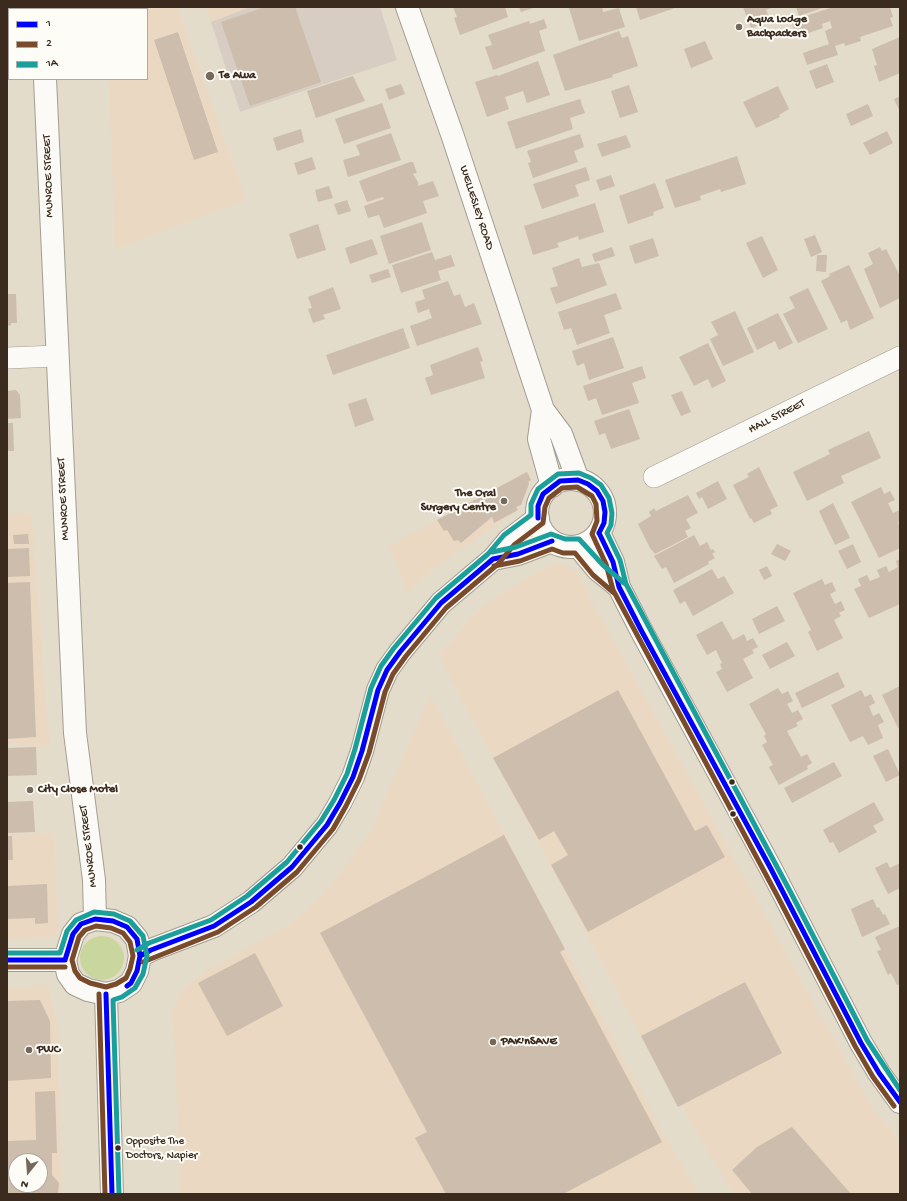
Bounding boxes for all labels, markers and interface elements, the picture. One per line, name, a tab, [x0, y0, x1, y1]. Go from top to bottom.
legend	[8, 8, 148, 80]
place label: Aqua Lodge Backpackers	[747, 13, 807, 41]
text: 1	[46, 17, 51, 31]
marker: Aqua Lodge Backpackers	[734, 22, 744, 32]
text: 2	[46, 37, 52, 51]
text: 1A	[46, 57, 58, 71]
place label: Te Awa	[219, 69, 256, 83]
marker: Te Awa	[204, 70, 216, 82]
street label: MUNROE STREET	[40, 134, 58, 218]
street label: WELLESLEY ROAD	[456, 164, 496, 252]
street label: HALL STREET	[746, 397, 808, 437]
street label: MUNROE STREET	[55, 457, 73, 541]
place label: The Oral Surgery Centre	[421, 487, 496, 515]
marker: The Oral Surgery Centre	[499, 496, 509, 506]
unlabelled marker	[727, 777, 737, 787]
place label: City Close Motel	[38, 783, 118, 797]
marker: City Close Motel	[25, 785, 35, 795]
street label: MUNROE STREET	[77, 804, 101, 888]
unlabelled marker	[728, 809, 738, 819]
unlabelled marker	[295, 842, 305, 852]
place label: PAK'nSAVE	[501, 1035, 557, 1049]
marker: PAK'nSAVE	[488, 1037, 498, 1047]
place label: PWC	[37, 1043, 60, 1057]
marker: PWC	[24, 1045, 34, 1055]
place label: Opposite The Doctors, Napier	[126, 1135, 197, 1161]
marker: Opposite The Doctors, Napier	[113, 1143, 123, 1153]
north arrow	[8, 1153, 48, 1193]
text: N	[20, 1177, 30, 1190]

